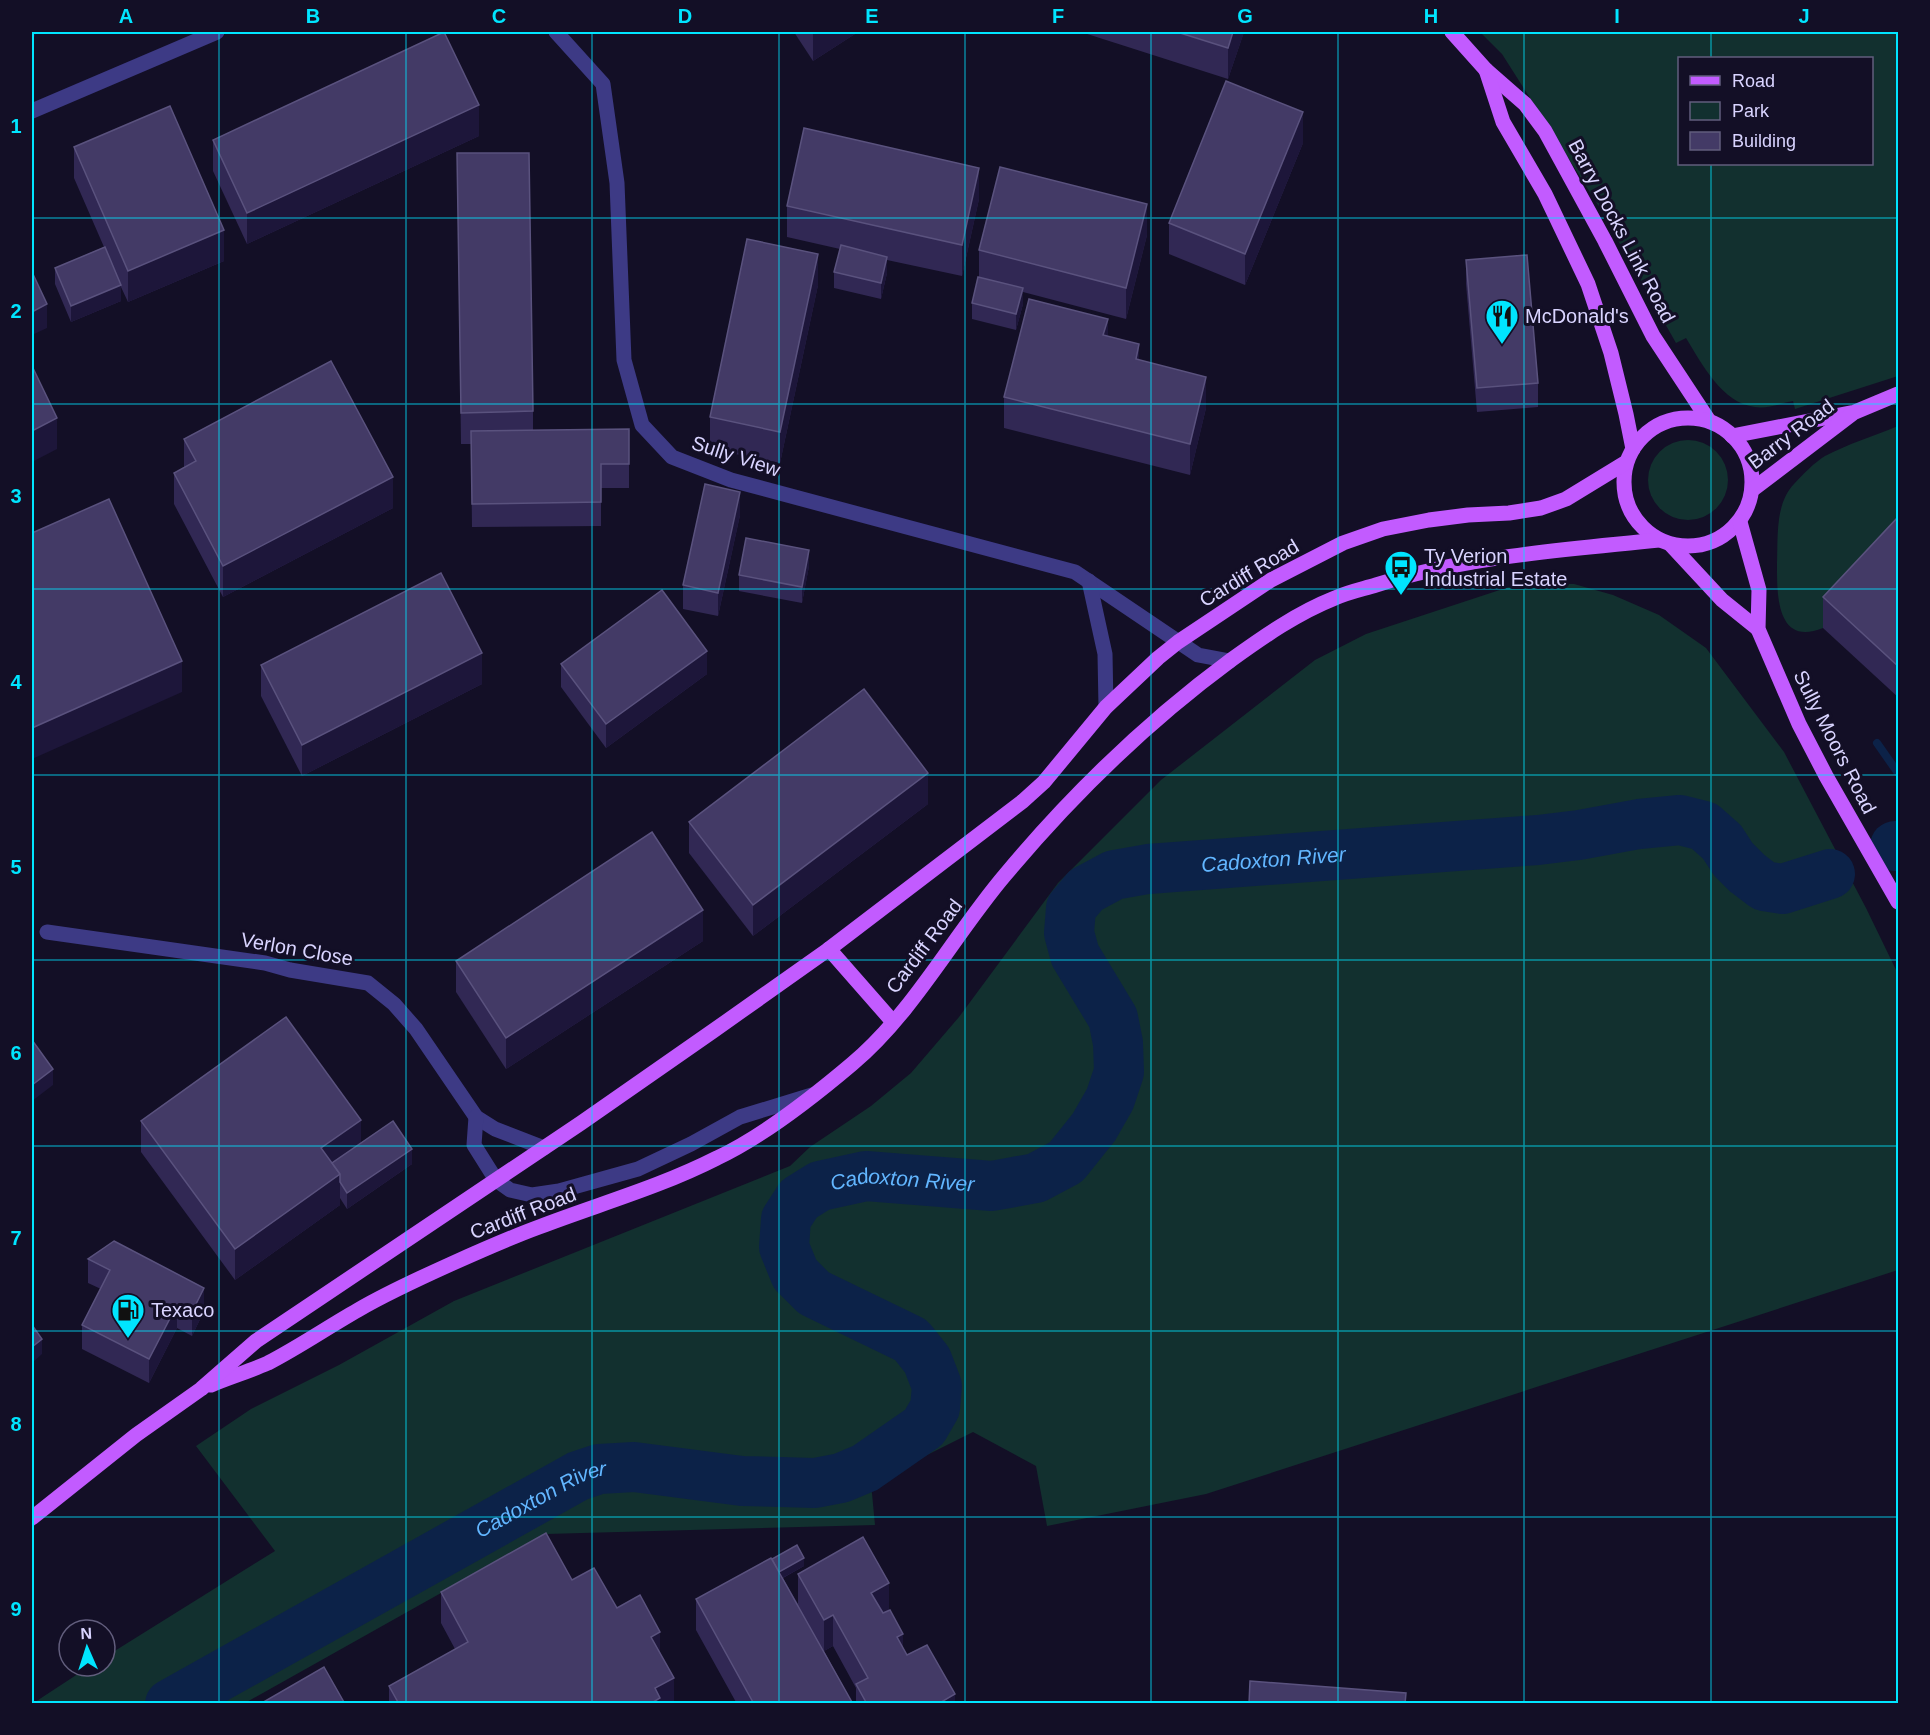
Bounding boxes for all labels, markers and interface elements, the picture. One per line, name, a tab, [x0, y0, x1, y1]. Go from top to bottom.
text: A	[119, 5, 133, 27]
text: B	[306, 5, 320, 27]
text: C	[492, 5, 506, 27]
text: D	[678, 5, 692, 27]
text: E	[865, 5, 879, 27]
text: F	[1052, 5, 1064, 27]
text: G	[1237, 5, 1253, 27]
text: H	[1424, 5, 1438, 27]
text: I	[1614, 5, 1620, 27]
text: J	[1798, 5, 1810, 27]
legend	[1678, 57, 1873, 165]
text: Road	[1732, 71, 1775, 91]
text: Park	[1732, 101, 1770, 121]
text: 1	[10, 115, 22, 137]
text: Building	[1732, 131, 1796, 151]
street label: Barry Docks Link Road	[1564, 136, 1680, 326]
restaurant icon: McDonald's	[1484, 298, 1520, 345]
text: 2	[10, 300, 22, 322]
place label: McDonald's	[1525, 305, 1629, 327]
street label: Barry Road	[1744, 395, 1838, 473]
street label: Sully View	[689, 431, 784, 481]
text: 3	[10, 485, 22, 507]
street label: Cardiff Road	[1195, 535, 1303, 611]
place label: Ty Verion Industrial Estate	[1424, 545, 1567, 590]
bus stop icon: Ty Verion Industrial Estate	[1383, 549, 1419, 596]
street label: Sully Moors Road	[1789, 667, 1881, 817]
text: 4	[10, 671, 22, 693]
water label: Cadoxton River	[1200, 842, 1347, 876]
text: 5	[10, 856, 22, 878]
street label: Cardiff Road	[882, 895, 966, 997]
street label: Verlon Close	[239, 928, 355, 970]
text: 6	[10, 1042, 22, 1064]
water label: Cadoxton River	[828, 1164, 976, 1196]
street label: Cardiff Road	[467, 1183, 579, 1243]
text: 7	[10, 1227, 22, 1249]
fuel station icon: Texaco	[110, 1292, 146, 1339]
place label: Texaco	[151, 1299, 214, 1321]
text: 8	[10, 1413, 22, 1435]
water label: Cadoxton River	[471, 1457, 608, 1542]
text: 9	[10, 1598, 22, 1620]
north arrow	[57, 1618, 117, 1678]
text: N	[80, 1625, 92, 1642]

